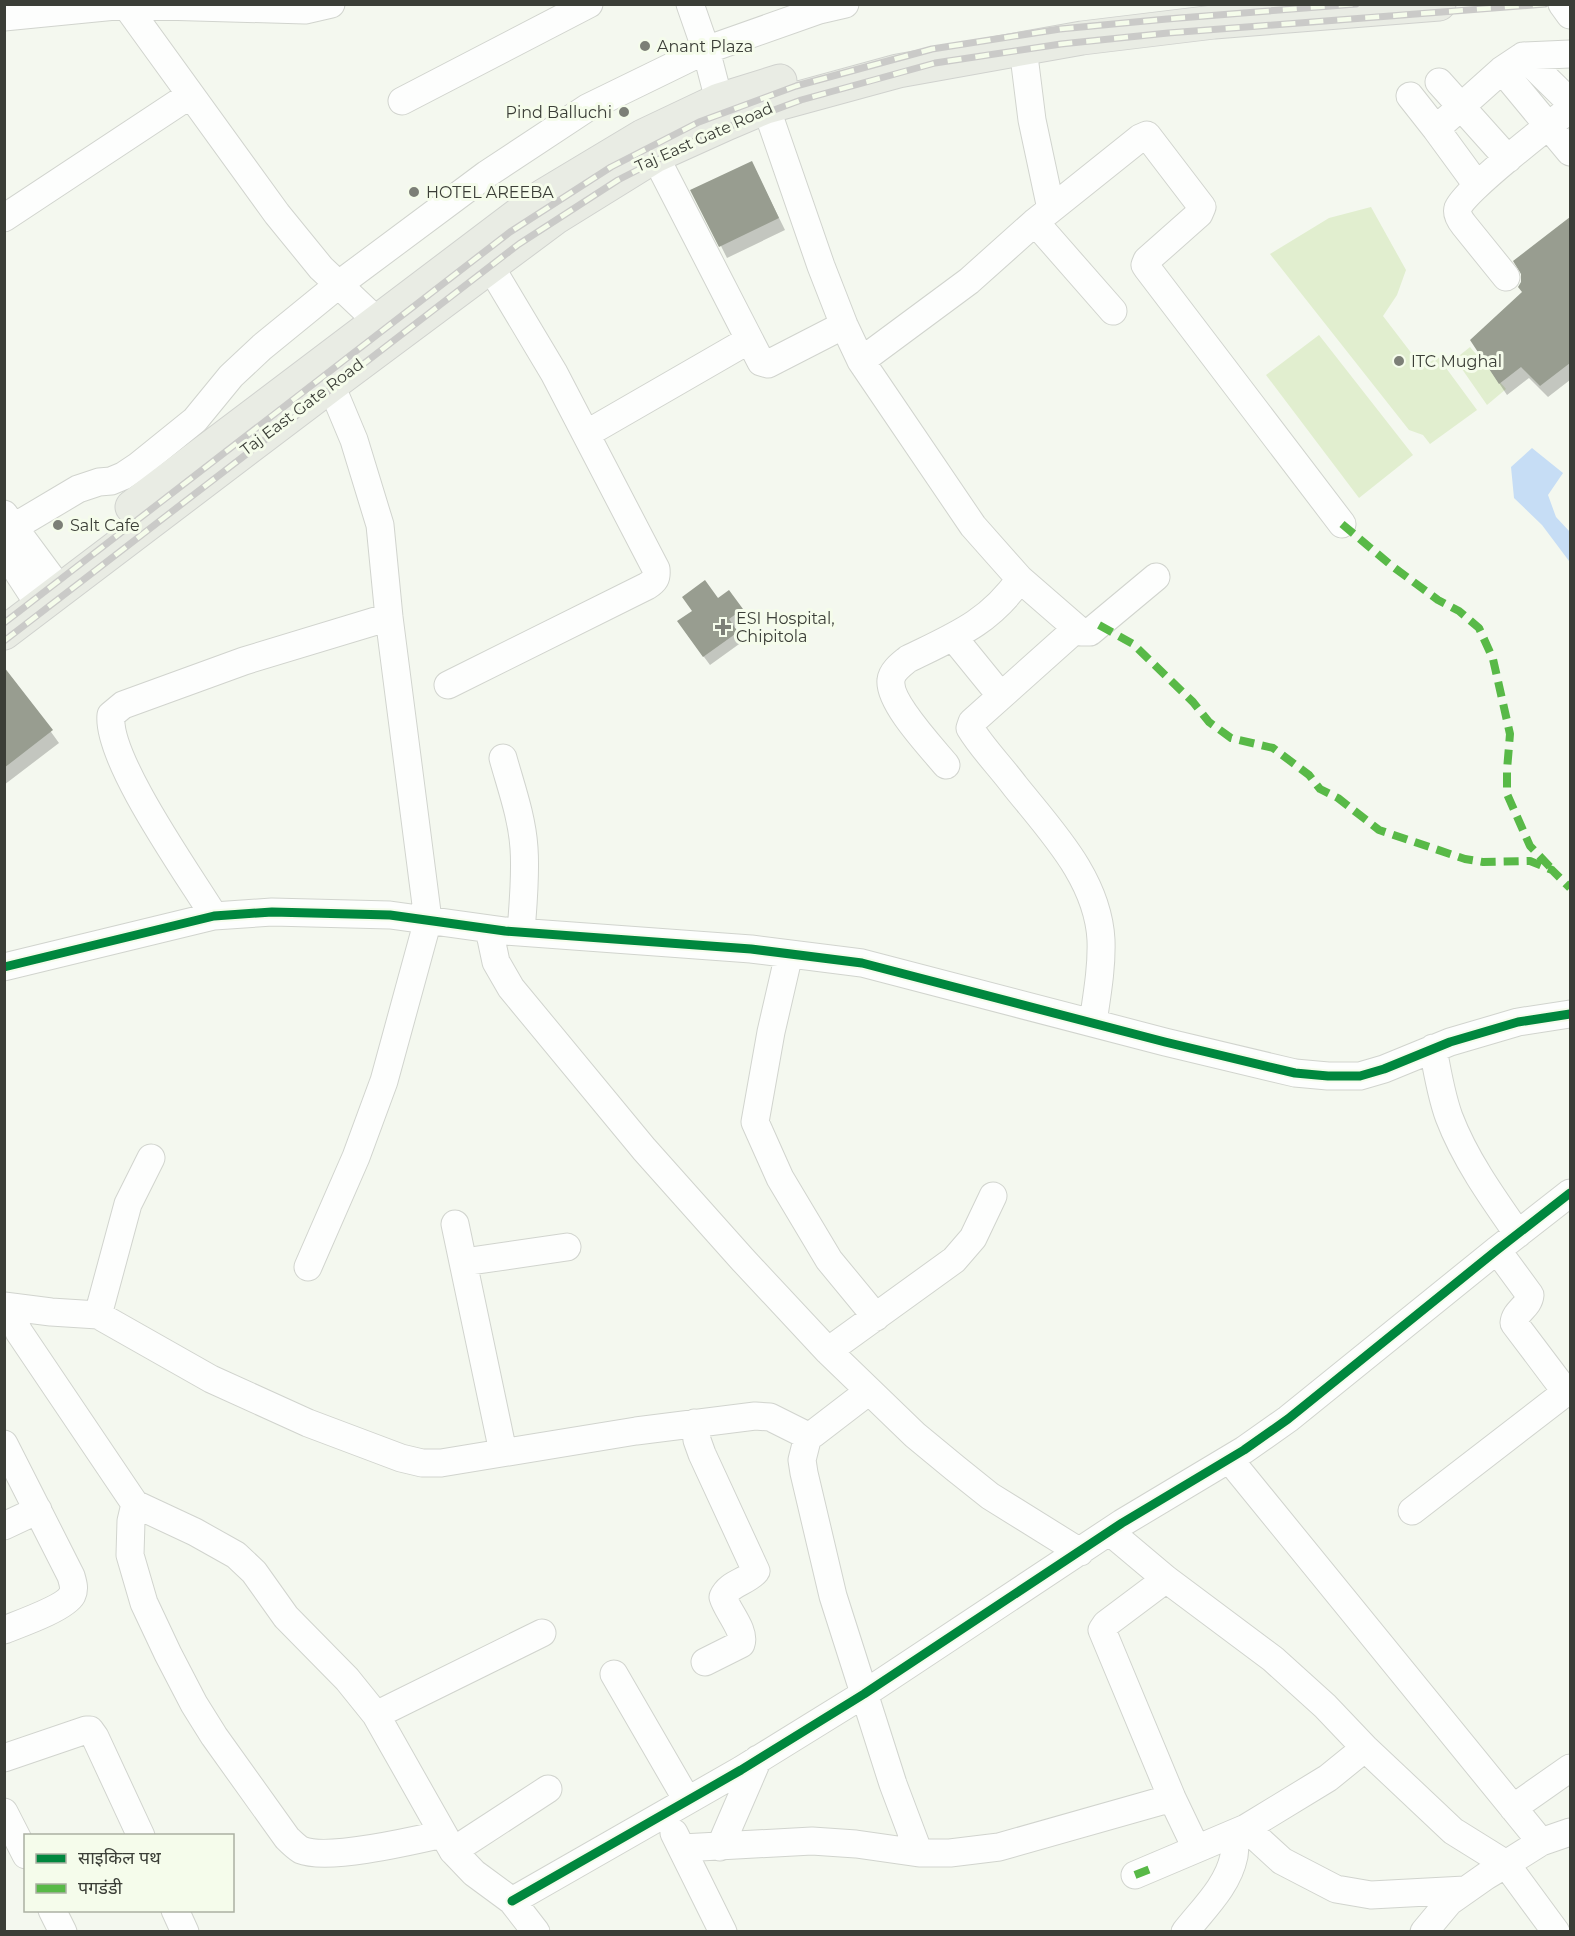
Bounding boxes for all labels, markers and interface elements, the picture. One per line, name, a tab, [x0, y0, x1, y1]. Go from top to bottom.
place label: Anant Plaza	[657, 37, 753, 56]
marker: Anant Plaza	[638, 39, 652, 53]
street label: Taj East Gate Road	[632, 98, 776, 176]
place label: Pind Balluchi	[505, 103, 612, 122]
marker: Pind Balluchi	[617, 105, 631, 119]
place label: HOTEL AREEBA	[426, 183, 554, 202]
marker: HOTEL AREEBA	[407, 185, 421, 199]
place label: ITC Mughal	[1411, 352, 1502, 371]
marker: ITC Mughal	[1392, 354, 1406, 368]
street label: Taj East Gate Road	[237, 355, 367, 459]
place label: Salt Cafe	[70, 516, 140, 535]
marker: Salt Cafe	[51, 518, 65, 532]
place label: ESI Hospital, Chipitola	[736, 609, 835, 646]
marker: ESI Hospital, Chipitola	[714, 618, 732, 636]
legend	[24, 1834, 234, 1912]
text: साइकिल पथ	[78, 1847, 161, 1869]
text: पगडंडी	[78, 1877, 123, 1899]

